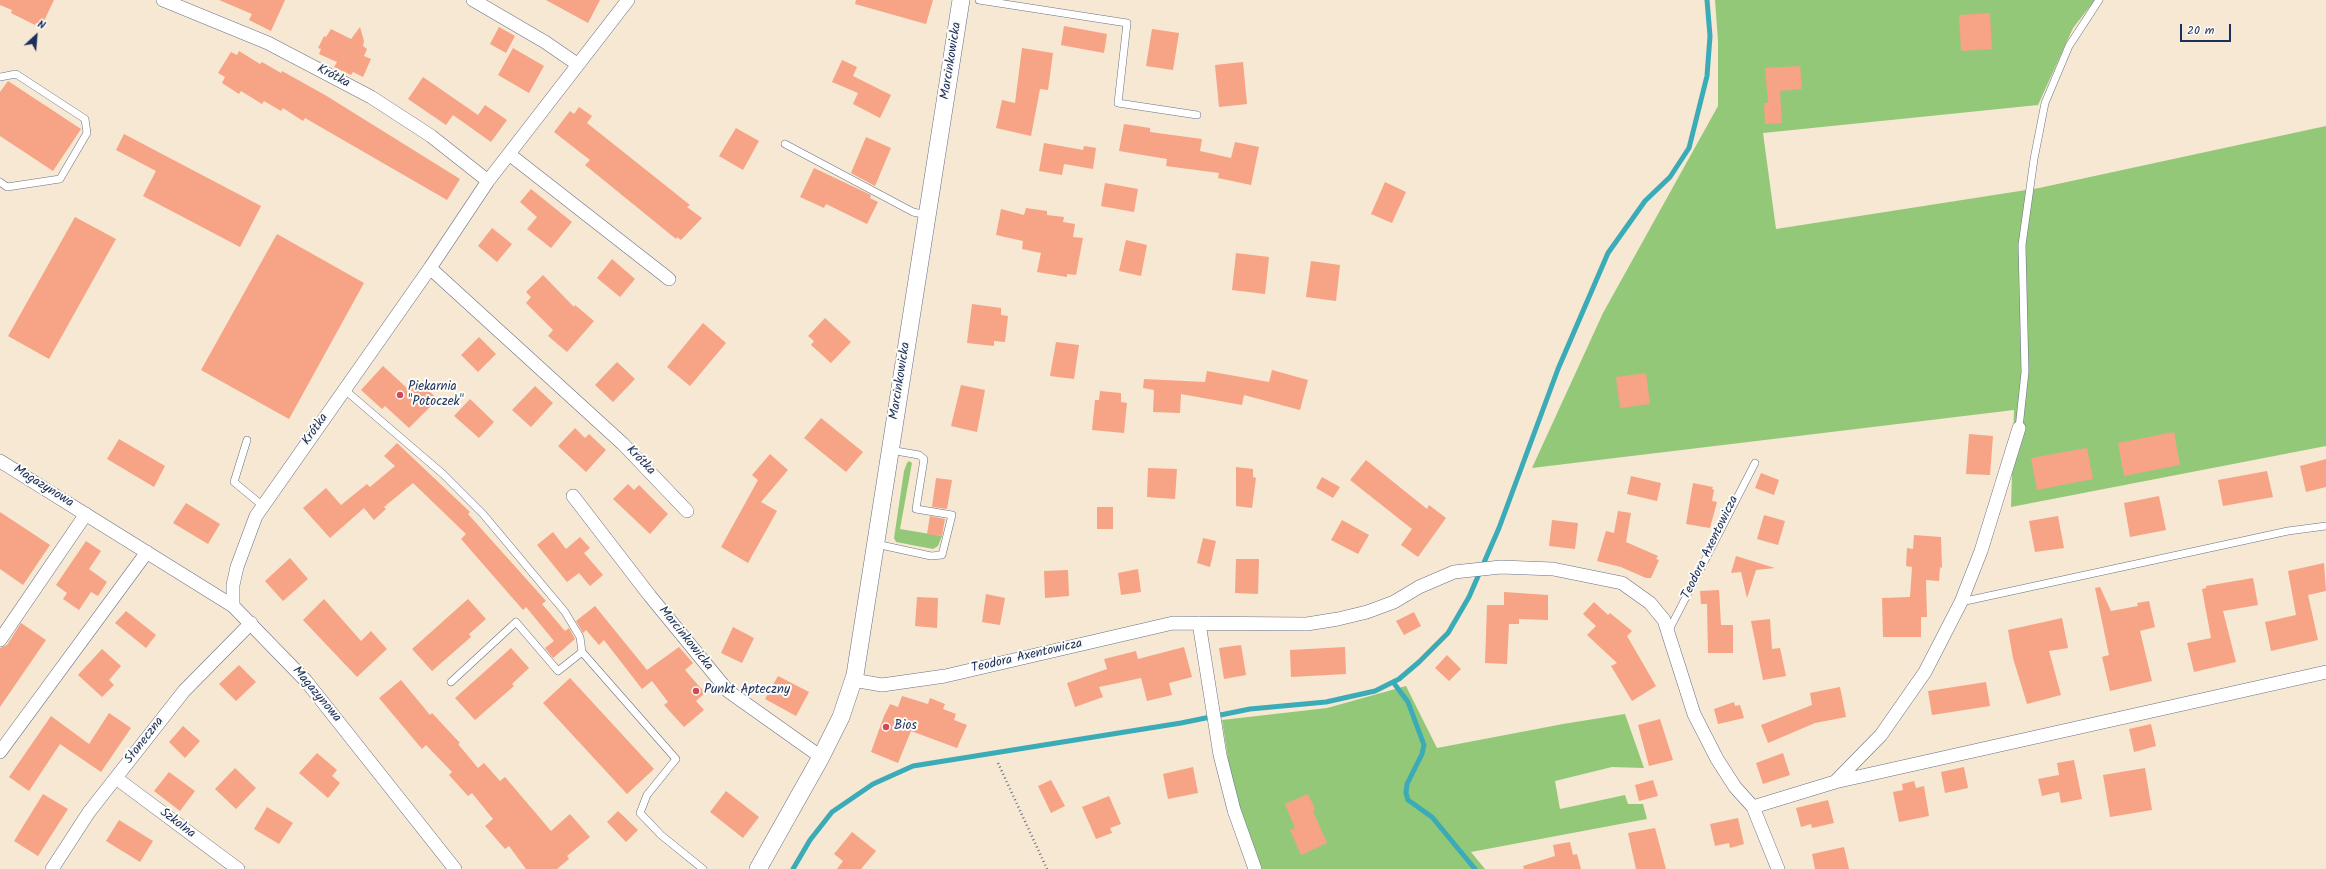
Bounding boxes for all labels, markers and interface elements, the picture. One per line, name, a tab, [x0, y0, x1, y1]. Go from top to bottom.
north arrow	[16, 16, 56, 56]
text: N	[34, 16, 48, 35]
scale bar	[2182, 16, 2233, 42]
street label: Marcinkowicka	[938, 21, 966, 101]
text: 20 m	[2187, 21, 2214, 40]
street label: Krótka	[314, 62, 352, 92]
street label: Marcinkowicka	[887, 341, 915, 421]
place label: Piekarnia "Potoczek"	[408, 380, 464, 411]
marker: Piekarnia "Potoczek"	[395, 390, 405, 400]
street label: Krótka	[300, 411, 332, 449]
street label: Krótka	[622, 443, 658, 479]
street label: Magazynowa	[10, 462, 76, 512]
street label: Teodora Axentowicza	[1679, 494, 1743, 602]
street label: Marcinkowicka	[654, 604, 716, 674]
street label: Teodora Axentowicza	[970, 637, 1084, 677]
street label: Magazynowa	[288, 664, 344, 726]
place label: Punkt Apteczny	[704, 683, 790, 699]
marker: Punkt Apteczny	[691, 686, 701, 696]
street label: Słoneczna	[122, 715, 168, 767]
place label: Bios	[894, 719, 917, 735]
marker: Bios	[881, 722, 891, 732]
street label: Szkolna	[156, 805, 198, 843]

